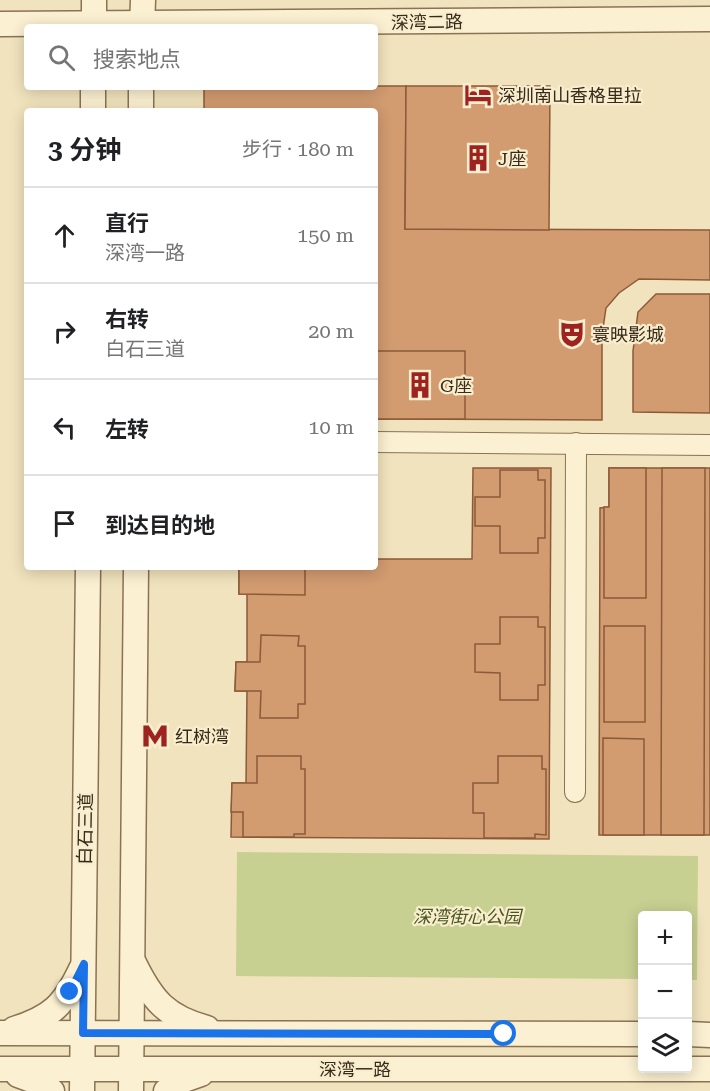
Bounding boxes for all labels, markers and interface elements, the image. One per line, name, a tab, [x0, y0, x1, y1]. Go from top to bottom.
street label: 深湾二路	[391, 11, 463, 33]
search box	[24, 24, 378, 90]
icon: search	[45, 41, 78, 74]
text: 搜索地点	[93, 47, 181, 72]
hotel icon: 深圳南山香格里拉	[463, 80, 493, 110]
place label: 深圳南山香格里拉	[498, 85, 642, 106]
text: 3 分钟	[48, 135, 121, 165]
text: 步行 · 180 m	[242, 137, 354, 161]
building icon: J座	[463, 143, 493, 173]
place label: J座	[498, 148, 526, 169]
text: 直行	[105, 211, 149, 236]
icon: ahead	[48, 219, 81, 252]
text: 150 m	[297, 223, 354, 247]
text: 深湾一路	[105, 241, 185, 265]
text: 右转	[105, 307, 149, 332]
icon: right	[48, 315, 81, 348]
text: 20 m	[308, 319, 354, 343]
theatre icon: 寰映影城	[557, 319, 587, 349]
place label: 寰映影城	[592, 324, 664, 345]
text: 白石三道	[105, 337, 185, 361]
building icon: G座	[405, 370, 435, 400]
place label: G座	[440, 375, 472, 396]
icon: left	[48, 411, 81, 444]
text: 10 m	[308, 415, 354, 439]
text: 左转	[105, 417, 149, 442]
icon: arrive	[48, 507, 81, 540]
text: 到达目的地	[105, 513, 215, 538]
metro station icon: 红树湾	[140, 721, 170, 751]
place label: 红树湾	[175, 726, 229, 747]
street label: 白石三道	[74, 793, 96, 865]
park label: 深湾街心公园	[413, 906, 524, 927]
map controls	[638, 911, 692, 1073]
button: +	[638, 911, 692, 965]
button: −	[638, 965, 692, 1019]
route end	[56, 978, 82, 1004]
button: layers	[638, 1019, 692, 1073]
route start	[490, 1020, 516, 1046]
street label: 深湾一路	[319, 1059, 391, 1080]

